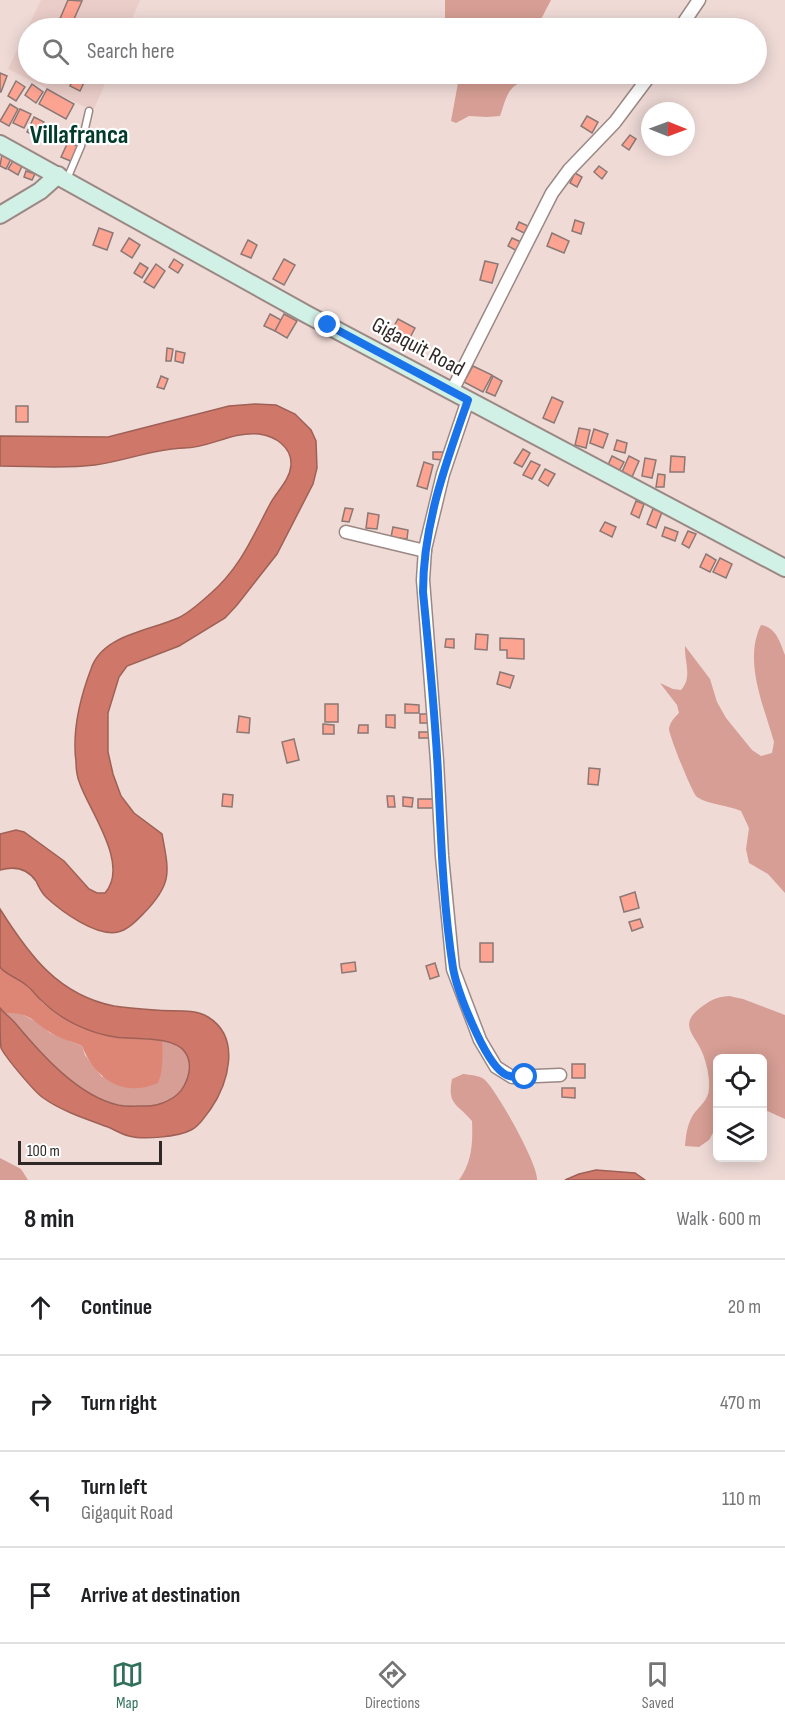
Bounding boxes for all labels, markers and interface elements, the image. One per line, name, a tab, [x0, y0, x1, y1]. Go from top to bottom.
search box	[18, 18, 767, 84]
icon: search	[39, 35, 72, 68]
text: Search here	[87, 38, 174, 65]
north arrow	[641, 102, 695, 156]
district label: Villafranca	[30, 120, 128, 151]
route end	[314, 311, 340, 337]
street label: Gigaquit Road	[367, 311, 469, 383]
map controls	[713, 1054, 767, 1162]
button: locate	[713, 1054, 767, 1108]
route start	[511, 1063, 537, 1089]
button: layers	[713, 1108, 767, 1162]
scale bar	[18, 1138, 162, 1166]
text: 100 m	[27, 1142, 60, 1161]
text: 8 min	[24, 1204, 74, 1235]
text: Walk · 600 m	[677, 1207, 761, 1231]
icon: ahead	[24, 1291, 57, 1324]
text: Continue	[81, 1294, 152, 1321]
text: 20 m	[728, 1295, 761, 1319]
icon: right	[24, 1387, 57, 1420]
text: Turn right	[81, 1390, 157, 1417]
text: 470 m	[720, 1391, 761, 1415]
text: Turn left	[81, 1474, 147, 1501]
icon: left	[24, 1483, 57, 1516]
text: 110 m	[722, 1487, 761, 1511]
text: Gigaquit Road	[81, 1501, 173, 1525]
icon: arrive	[24, 1579, 57, 1612]
text: Arrive at destination	[81, 1582, 240, 1609]
tab: Map	[111, 1658, 144, 1713]
tab: Directions	[365, 1658, 420, 1713]
tab: Saved	[641, 1658, 674, 1713]

